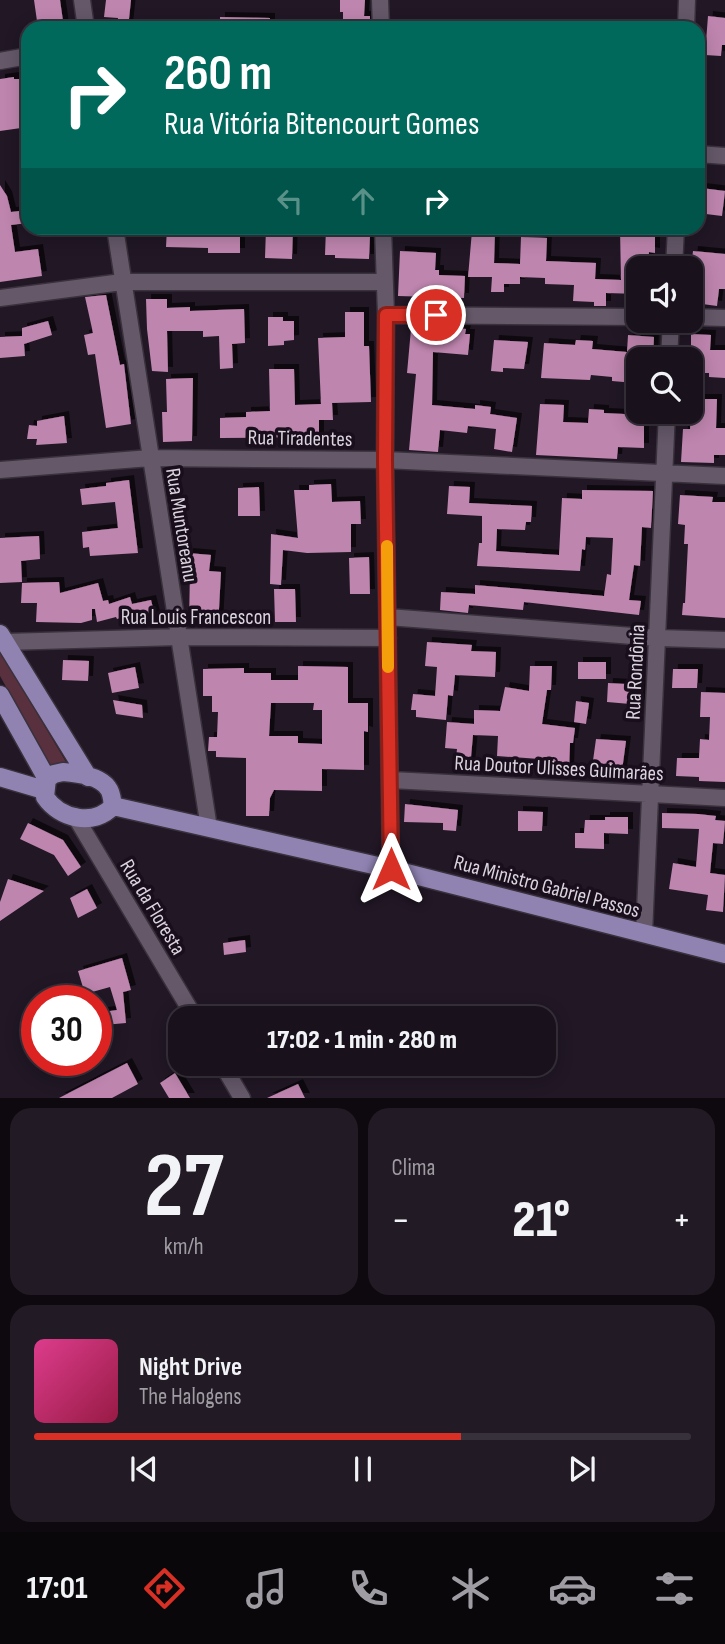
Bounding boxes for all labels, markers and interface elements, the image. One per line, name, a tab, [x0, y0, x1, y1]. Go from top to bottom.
text: 260 m	[164, 45, 272, 104]
icon: right	[49, 49, 140, 140]
text: Rua Vitória Bitencourt Gomes	[164, 105, 479, 144]
icon: left	[271, 182, 309, 220]
icon: ahead	[344, 182, 382, 220]
icon: right	[417, 182, 455, 220]
map controls	[626, 256, 703, 424]
button: sound	[626, 256, 703, 333]
pin	[406, 285, 466, 345]
icon: arrive	[417, 296, 455, 334]
button: search	[626, 347, 703, 424]
street label: Rua Tiradentes	[247, 425, 353, 452]
street label: Rua Muntoreanu	[160, 466, 203, 584]
street label: Rua Louis Francescon	[121, 605, 271, 630]
street label: Rua Rondônia	[621, 624, 650, 720]
street label: Rua Doutor Ulisses Guimarães	[454, 751, 664, 786]
position arrow	[354, 832, 428, 906]
street label: Rua Ministro Gabriel Passos	[451, 850, 643, 923]
street label: Rua da Floresta	[114, 855, 191, 959]
speed limit sign: 30	[21, 985, 112, 1076]
text: 17:02 · 1 min · 280 m	[267, 1025, 457, 1056]
text: 27	[144, 1133, 224, 1242]
text: Clima	[392, 1154, 435, 1182]
text: 21°	[512, 1189, 570, 1252]
text: −	[392, 1198, 410, 1243]
text: +	[672, 1198, 691, 1243]
text: km/h	[164, 1233, 204, 1261]
text: Night Drive	[139, 1352, 242, 1383]
text: The Halogens	[139, 1383, 242, 1411]
icon: previous	[125, 1450, 163, 1488]
icon: pause	[344, 1450, 382, 1488]
icon: next	[563, 1450, 601, 1488]
icon: directions	[140, 1564, 189, 1613]
icon: music	[242, 1564, 291, 1613]
icon: phone	[344, 1564, 393, 1613]
icon: climate	[446, 1564, 495, 1613]
icon: car	[548, 1564, 597, 1613]
icon: filters	[650, 1564, 699, 1613]
text: 17:01	[26, 1569, 88, 1608]

